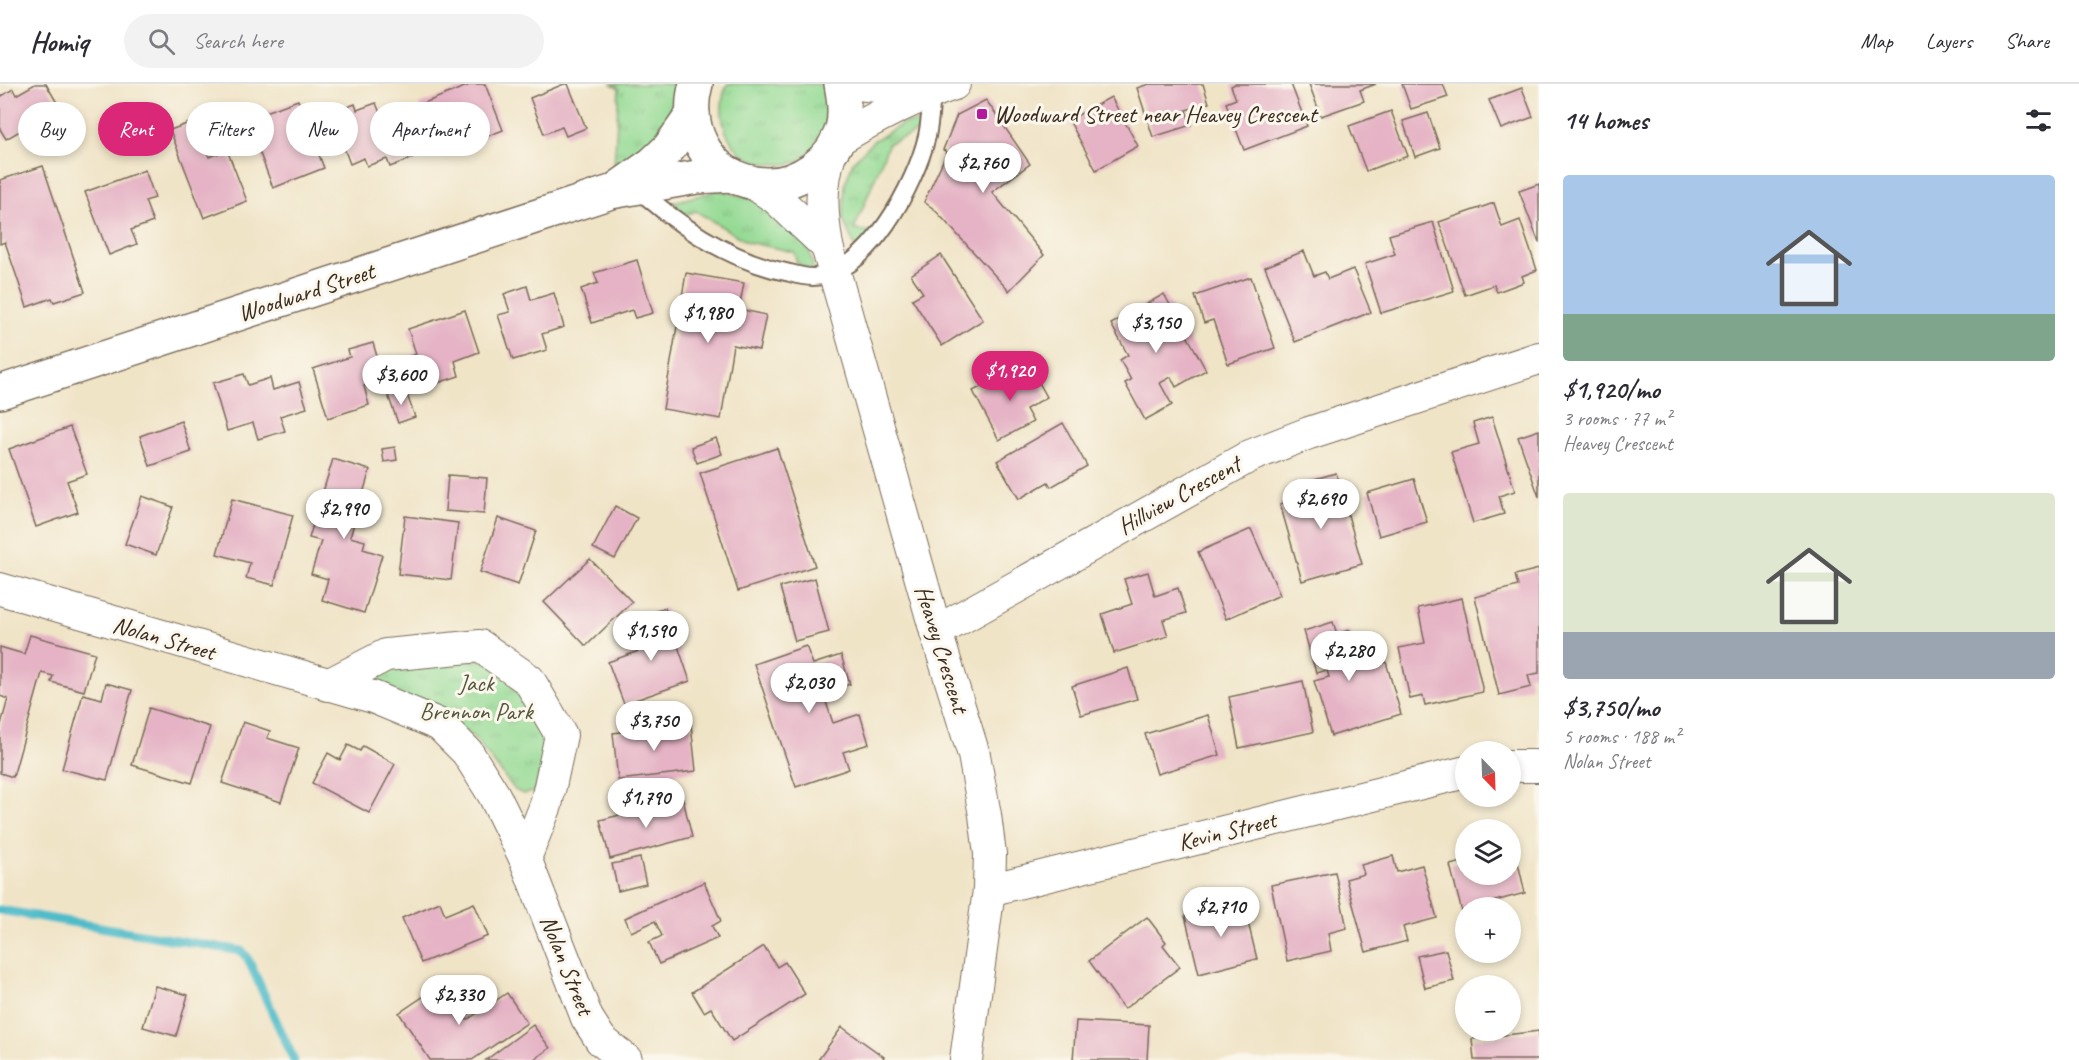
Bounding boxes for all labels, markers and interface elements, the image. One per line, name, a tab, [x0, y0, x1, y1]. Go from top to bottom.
search box	[124, 14, 544, 68]
text: Homiq	[30, 24, 88, 59]
icon: search	[145, 25, 178, 58]
text: Search here	[193, 27, 283, 55]
text: Map	[1860, 28, 1893, 54]
text: Layers	[1926, 28, 1972, 54]
text: Share	[2005, 28, 2049, 54]
place label: Woodward Street near Heavey Crescent	[994, 99, 1319, 129]
chip: Buy	[18, 102, 86, 156]
chip: Rent	[98, 102, 174, 156]
chip: Filters	[186, 102, 274, 156]
chip: New	[286, 102, 358, 156]
chip: Apartment	[370, 102, 490, 156]
text: 14 homes	[1563, 104, 1648, 137]
icon: filters	[2022, 104, 2055, 137]
marker: Woodward Street near Heavey Crescent	[975, 107, 989, 121]
pin: $2,760	[934, 143, 1032, 194]
text: $2,760	[958, 150, 1008, 175]
icon: home	[1755, 214, 1863, 322]
street label: Woodward Street	[234, 255, 380, 328]
pin: $1,980	[659, 293, 757, 344]
text: $1,980	[684, 300, 732, 325]
pin: $3,150	[1107, 303, 1205, 354]
text: $3,150	[1132, 310, 1180, 335]
pin: $1,920	[961, 351, 1059, 402]
pin: $3,600	[352, 355, 450, 406]
text: $1,920	[986, 358, 1034, 383]
text: $3,600	[376, 362, 426, 387]
text: $1,920/mo	[1563, 373, 1660, 406]
text: 3 rooms · 77 m²	[1563, 406, 1671, 431]
text: Heavey Crescent	[1563, 431, 1673, 456]
street label: Hillview Crescent	[1112, 447, 1248, 541]
pin: $2,690	[1272, 479, 1370, 530]
text: $2,690	[1296, 486, 1346, 511]
pin: $2,990	[295, 489, 393, 540]
text: $2,990	[320, 496, 368, 521]
icon: home	[1755, 532, 1863, 640]
street label: Heavey Crescent	[908, 582, 976, 718]
street label: Nolan Street	[109, 609, 221, 667]
pin: $1,590	[602, 611, 700, 662]
text: $1,590	[627, 618, 675, 643]
pin: $2,280	[1300, 631, 1398, 682]
text: $2,280	[1325, 638, 1373, 663]
pin: $2,030	[760, 663, 858, 714]
park label: Jack Brennon Park	[419, 668, 535, 726]
text: $2,030	[785, 670, 833, 695]
text: $3,750/mo	[1563, 691, 1659, 724]
pin: $3,750	[605, 701, 703, 752]
text: $3,750	[630, 708, 678, 733]
text: 5 rooms · 188 m²	[1563, 724, 1680, 749]
north arrow	[1455, 741, 1521, 807]
map controls	[1455, 741, 1521, 1041]
text: Nolan Street	[1563, 749, 1650, 774]
pin: $1,790	[597, 778, 695, 829]
text: $1,790	[622, 785, 670, 810]
street label: Kevin Street	[1175, 804, 1281, 858]
button: layers	[1455, 819, 1521, 885]
pin: $2,710	[1172, 887, 1270, 938]
text: $2,710	[1197, 894, 1245, 919]
button: +	[1455, 897, 1521, 963]
street label: Nolan Street	[533, 911, 601, 1021]
pin: $2,330	[410, 975, 508, 1026]
button: −	[1455, 975, 1521, 1041]
text: $2,330	[435, 982, 483, 1007]

